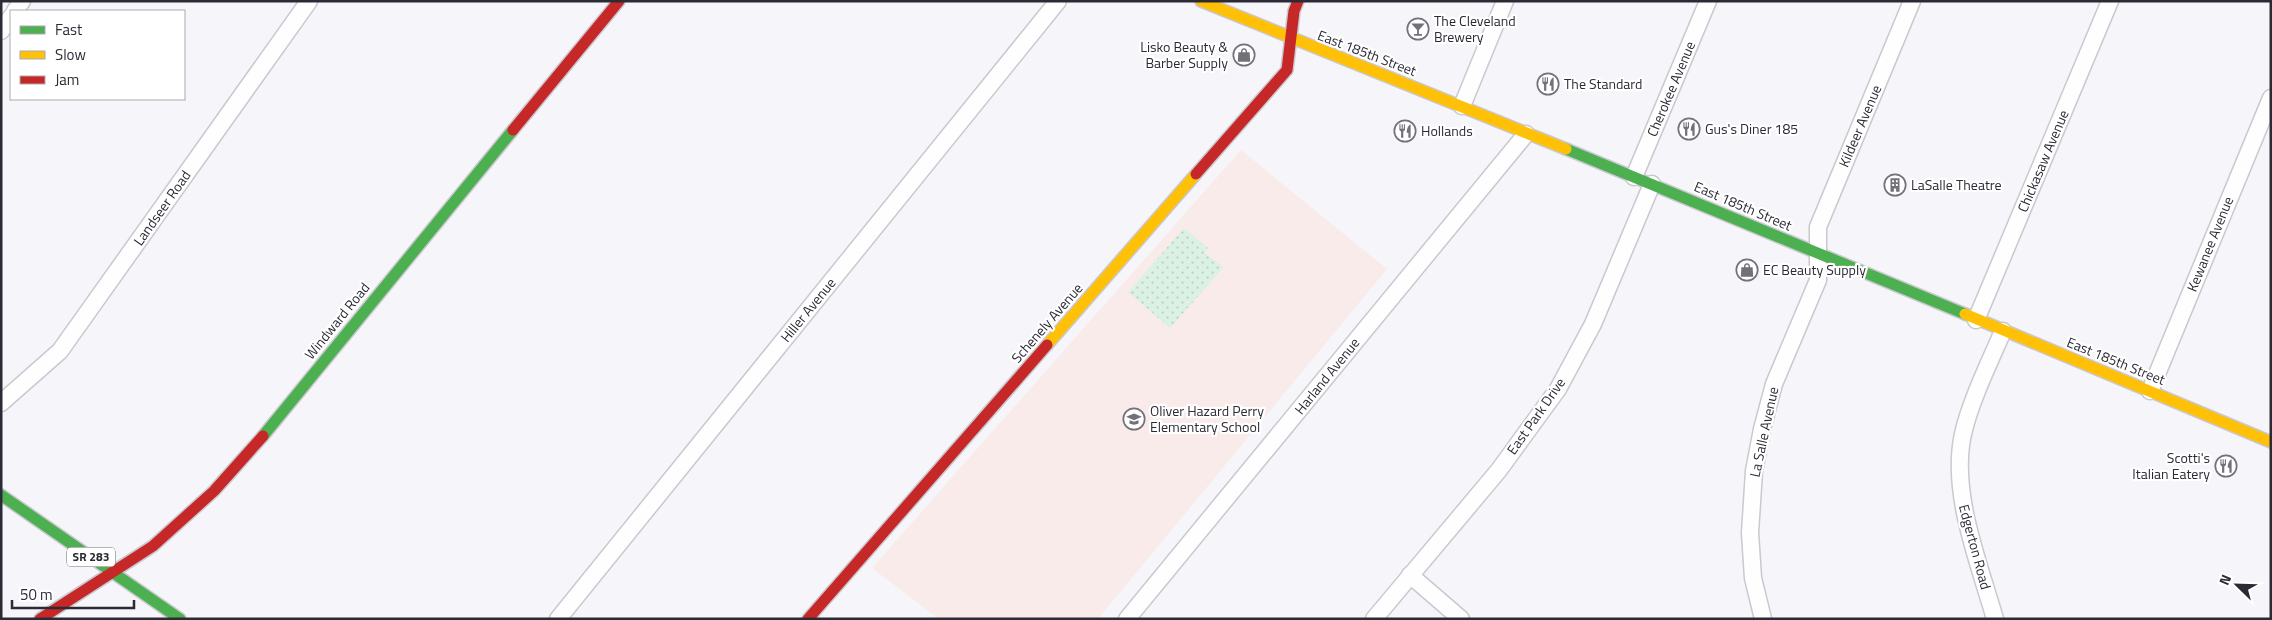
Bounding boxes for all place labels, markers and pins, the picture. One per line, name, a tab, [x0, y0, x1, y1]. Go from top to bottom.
place label: The Cleveland Brewery	[1434, 10, 1516, 47]
bar icon: The Cleveland Brewery	[1406, 17, 1430, 41]
place label: Lisko Beauty & Barber Supply	[1140, 36, 1228, 73]
shop icon: Lisko Beauty & Barber Supply	[1232, 43, 1256, 67]
restaurant icon: The Standard	[1536, 72, 1560, 96]
place label: The Standard	[1564, 73, 1642, 94]
restaurant icon: Gus's Diner 185	[1677, 117, 1701, 141]
place label: Gus's Diner 185	[1705, 118, 1798, 139]
restaurant icon: Hollands	[1393, 119, 1417, 143]
place label: Hollands	[1421, 120, 1473, 141]
building icon: LaSalle Theatre	[1883, 173, 1907, 197]
place label: LaSalle Theatre	[1911, 174, 2002, 195]
shop icon: EC Beauty Supply	[1735, 258, 1759, 282]
place label: EC Beauty Supply	[1763, 259, 1866, 280]
place label: Oliver Hazard Perry Elementary School	[1150, 400, 1264, 437]
school or university icon: Oliver Hazard Perry Elementary School	[1122, 407, 1146, 431]
place label: Scotti's Italian Eatery	[2132, 447, 2210, 484]
restaurant icon: Scotti's Italian Eatery	[2214, 454, 2238, 478]

